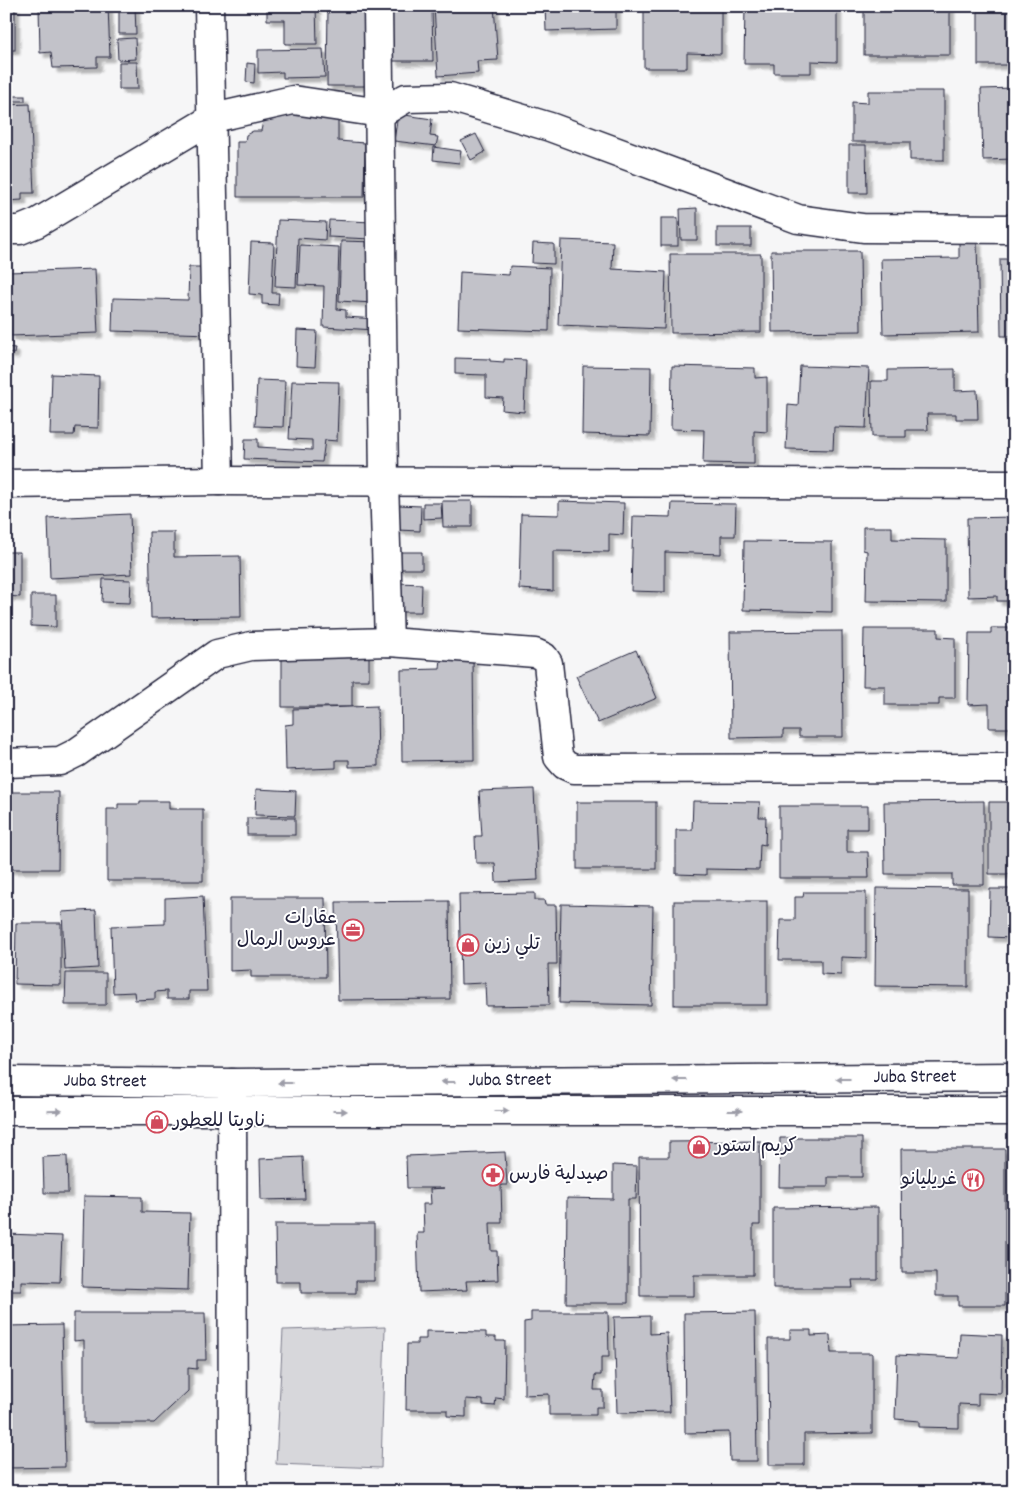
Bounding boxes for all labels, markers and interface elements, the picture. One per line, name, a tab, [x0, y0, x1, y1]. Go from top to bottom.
place label: عقارات عروس الرمال	[237, 906, 337, 955]
office icon: عقارات عروس الرمال	[341, 918, 365, 942]
place label: تلي زين	[484, 932, 540, 959]
shop icon: تلي زين	[456, 933, 480, 957]
street label: Juba Street	[873, 1064, 957, 1092]
street label: Juba Street	[468, 1067, 552, 1095]
street label: Juba Street	[63, 1068, 147, 1096]
one-way arrow	[834, 1075, 850, 1083]
one-way arrow	[672, 1076, 688, 1084]
one-way arrow	[439, 1078, 455, 1086]
one-way arrow	[277, 1079, 293, 1087]
one-way arrow	[47, 1107, 63, 1115]
one-way arrow	[332, 1107, 348, 1115]
one-way arrow	[495, 1107, 511, 1115]
one-way arrow	[727, 1107, 743, 1115]
place label: ناويتا للعطور	[171, 1109, 265, 1136]
shop icon: ناويتا للعطور	[145, 1110, 169, 1134]
place label: كريم استور	[713, 1134, 797, 1161]
shop icon: كريم استور	[687, 1135, 711, 1159]
place label: صيدلية فارس	[509, 1162, 608, 1189]
pharmacy icon: صيدلية فارس	[481, 1163, 505, 1187]
place label: غريليانو	[900, 1167, 957, 1194]
restaurant icon: غريليانو	[961, 1168, 985, 1192]

